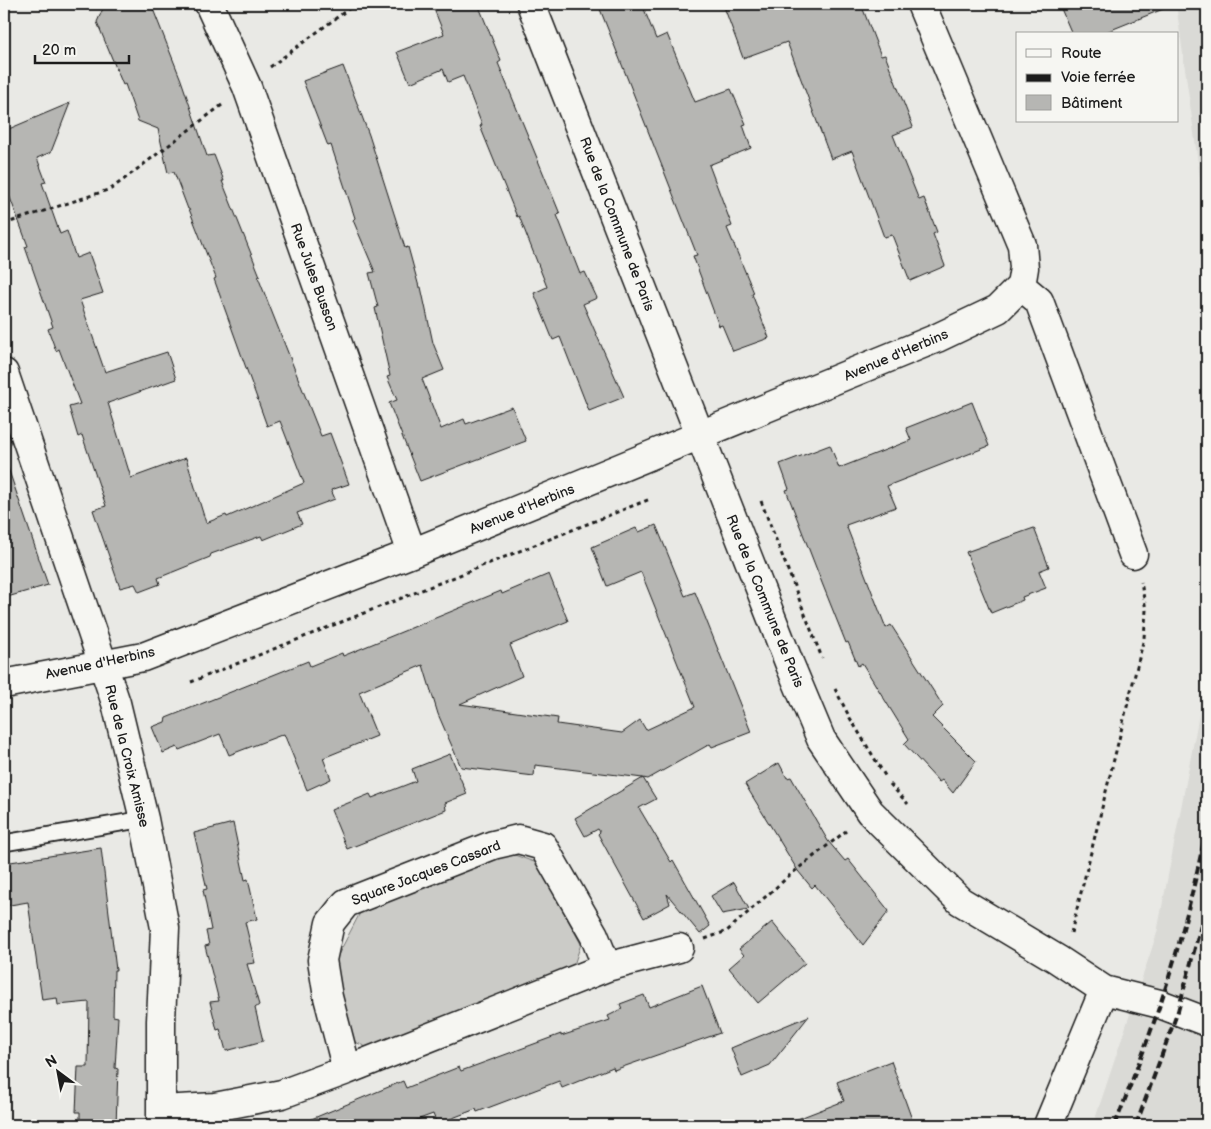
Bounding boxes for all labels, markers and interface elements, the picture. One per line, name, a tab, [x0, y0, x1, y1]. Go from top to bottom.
scale bar	[35, 32, 129, 64]
legend	[1016, 32, 1178, 122]
text: 20 m	[42, 41, 76, 60]
text: Route	[1061, 44, 1102, 63]
text: Voie ferrée	[1061, 68, 1136, 87]
text: Bâtiment	[1061, 94, 1123, 113]
street label: Rue de la Commune de Paris	[576, 135, 658, 313]
street label: Rue Jules Busson	[287, 221, 341, 333]
street label: Avenue d'Herbins	[841, 325, 951, 385]
street label: Avenue d'Herbins	[467, 480, 577, 538]
street label: Rue de la Commune de Paris	[722, 512, 808, 690]
street label: Avenue d'Herbins	[44, 643, 156, 683]
street label: Rue de la Croix Amisse	[101, 683, 153, 829]
street label: Square Jacques Cassard	[349, 837, 503, 909]
north arrow	[32, 1046, 82, 1096]
text: N	[42, 1051, 60, 1071]

